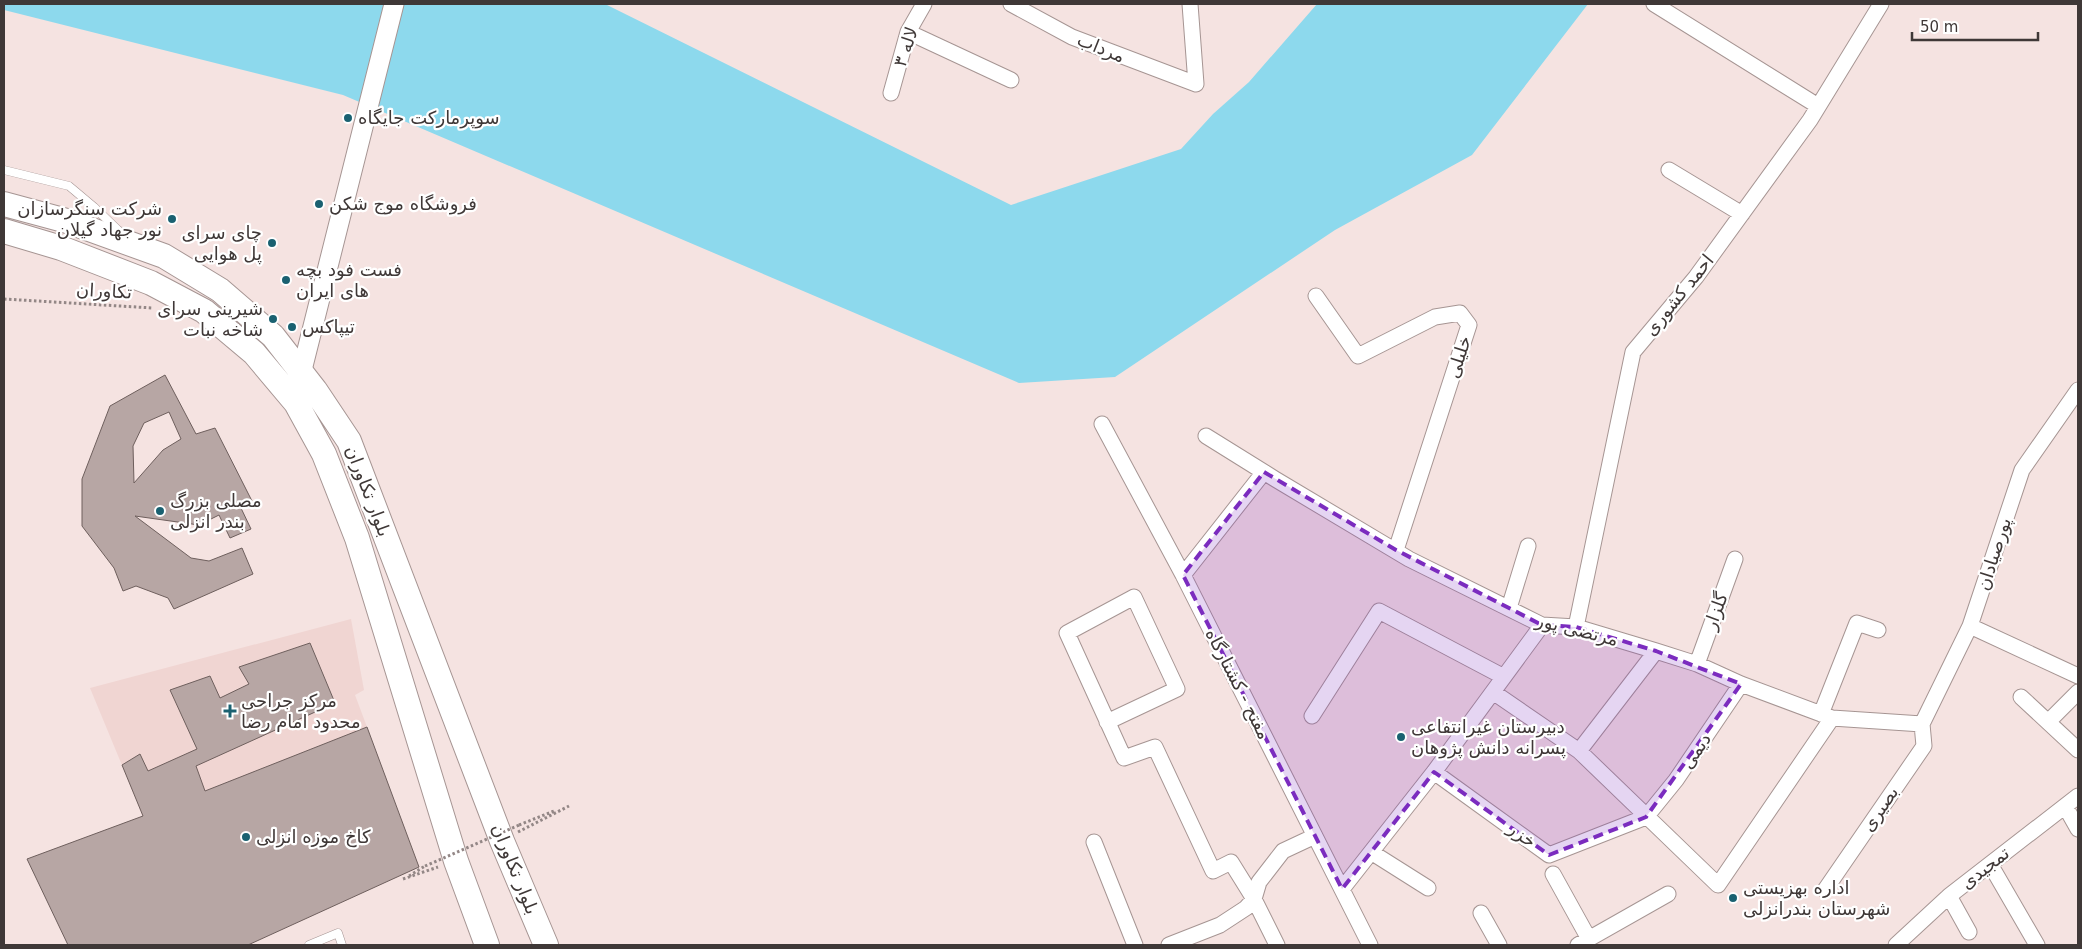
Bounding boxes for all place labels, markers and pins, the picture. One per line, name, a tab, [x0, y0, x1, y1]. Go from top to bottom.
place label: سوپرمارکت جایگاه	[358, 107, 500, 129]
marker: سوپرمارکت جایگاه	[342, 112, 354, 124]
place label: فروشگاه موج شکن	[329, 193, 477, 215]
place label: شرکت سنگرسازان نور جهاد گیلان	[17, 198, 162, 241]
marker: فروشگاه موج شکن	[313, 198, 325, 210]
marker: شرکت سنگرسازان نور جهاد گیلان	[166, 213, 178, 225]
place label: چای سرای پل هوایی	[181, 222, 262, 265]
marker: چای سرای پل هوایی	[266, 237, 278, 249]
place label: فست فود بچه های ایران	[296, 259, 402, 302]
marker: فست فود بچه های ایران	[280, 274, 292, 286]
place label: شیرینی سرای شاخه نبات	[157, 298, 263, 340]
marker: شیرینی سرای شاخه نبات	[267, 313, 279, 325]
place label: تیپاکس	[302, 316, 355, 338]
marker: تیپاکس	[286, 321, 298, 333]
place label: مصلی بزرگ بندر انزلی	[170, 490, 262, 533]
marker: مصلی بزرگ بندر انزلی	[154, 505, 166, 517]
place label: مرکز جراحی محدود امام رضا	[241, 690, 361, 733]
marker: مرکز جراحی محدود امام رضا	[223, 704, 237, 718]
place label: دبیرستان غیرانتفاعی پسرانه دانش پژوهان	[1411, 716, 1566, 759]
marker: دبیرستان غیرانتفاعی پسرانه دانش پژوهان	[1395, 731, 1407, 743]
place label: کاخ موزه انزلی	[256, 826, 371, 848]
marker: کاخ موزه انزلی	[240, 831, 252, 843]
place label: اداره بهزیستی شهرستان بندرانزلی	[1743, 877, 1890, 920]
marker: اداره بهزیستی شهرستان بندرانزلی	[1727, 892, 1739, 904]

